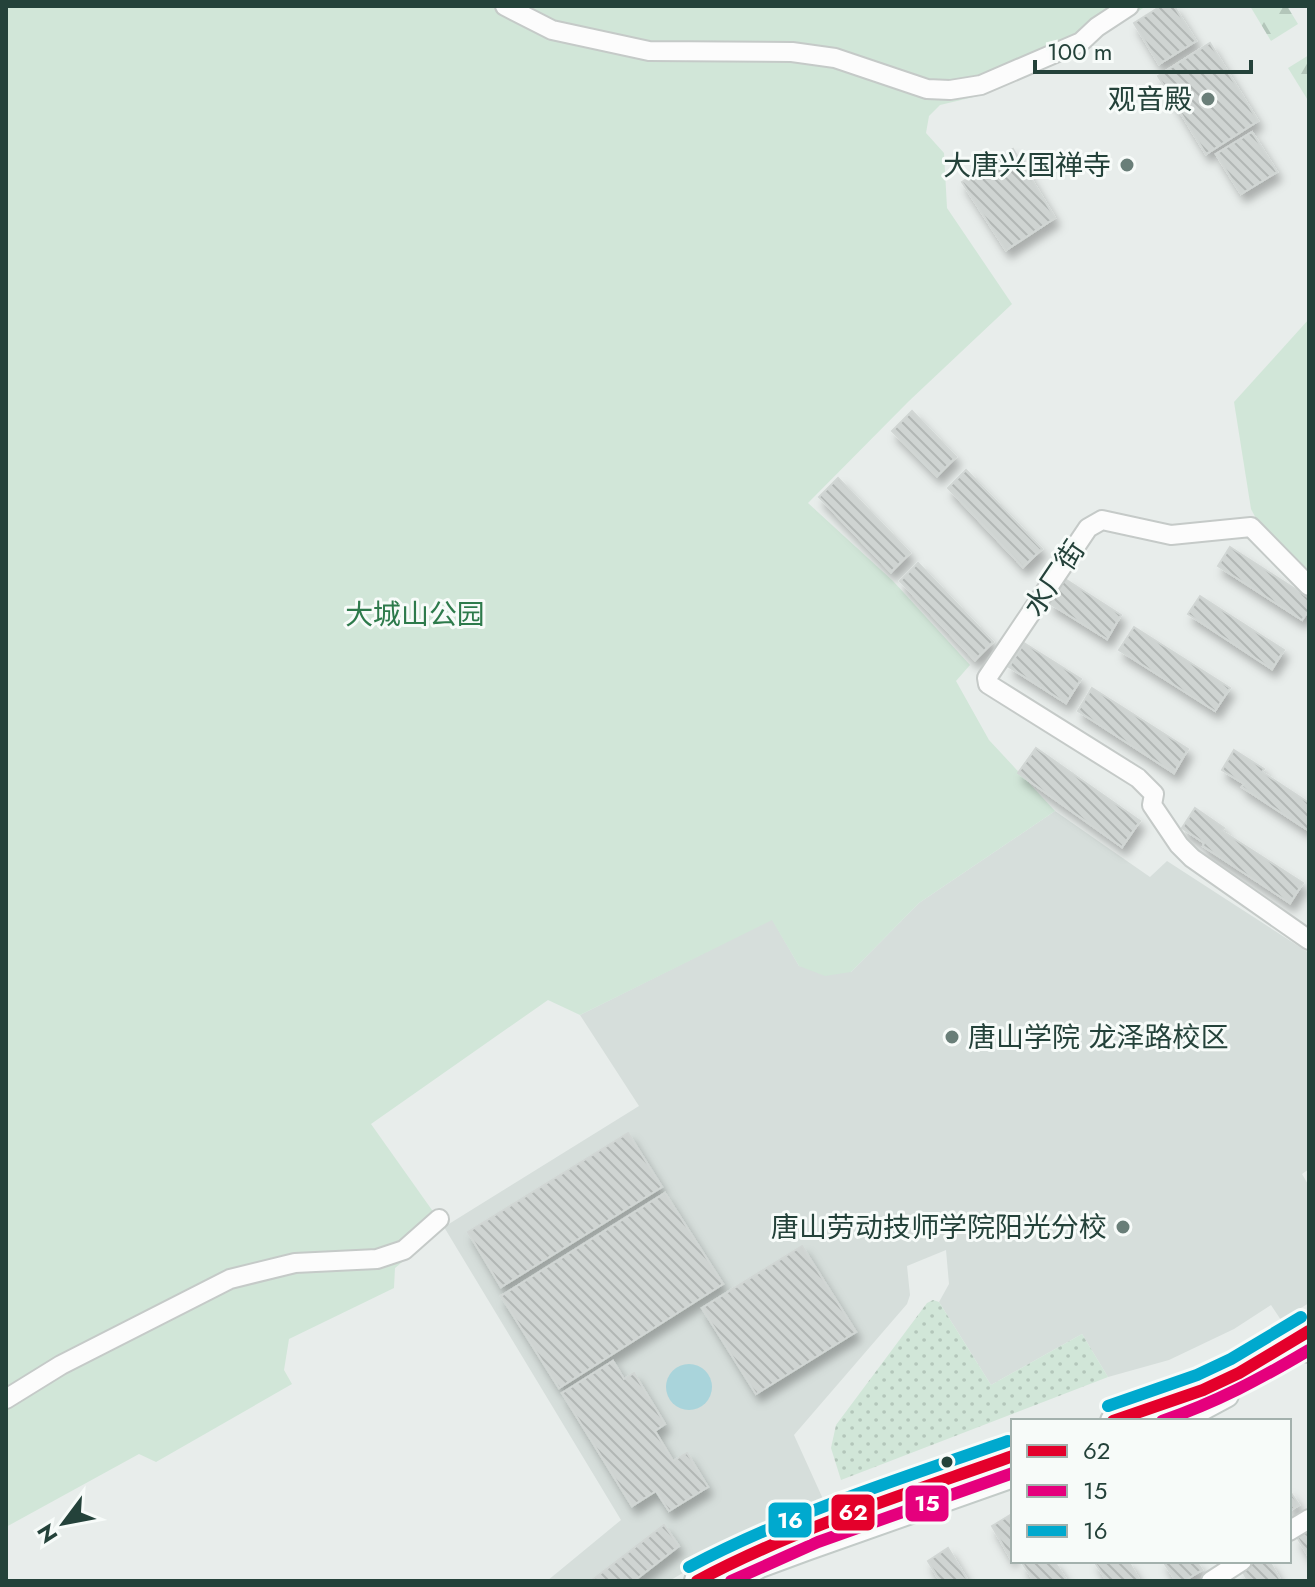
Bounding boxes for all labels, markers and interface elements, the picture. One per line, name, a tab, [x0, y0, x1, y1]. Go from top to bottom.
scale bar	[1035, 24, 1251, 74]
text: 100 m	[1047, 34, 1113, 69]
place label: 观音殿	[1108, 79, 1192, 120]
marker: 观音殿	[1199, 90, 1217, 108]
place label: 大唐兴国禅寺	[943, 145, 1111, 186]
marker: 大唐兴国禅寺	[1118, 156, 1136, 174]
street label: 水厂街	[1014, 532, 1095, 625]
park label: 大城山公园	[345, 594, 485, 635]
place label: 唐山学院 龙泽路校区	[968, 1017, 1228, 1058]
marker: 唐山学院 龙泽路校区	[943, 1028, 961, 1046]
place label: 唐山劳动技师学院阳光分校	[771, 1207, 1107, 1248]
marker: 唐山劳动技师学院阳光分校	[1114, 1218, 1132, 1236]
legend	[1011, 1419, 1291, 1563]
text: 62	[1083, 1433, 1110, 1468]
unlabelled marker	[939, 1454, 955, 1470]
text: 15	[1083, 1473, 1107, 1508]
north arrow	[24, 1483, 104, 1563]
line badge: 15	[904, 1484, 950, 1523]
text: 15	[914, 1487, 940, 1519]
line badge: 62	[830, 1493, 876, 1532]
text: 62	[838, 1496, 868, 1528]
line badge: 16	[767, 1501, 813, 1539]
text: 16	[777, 1504, 803, 1536]
text: 16	[1083, 1513, 1108, 1548]
text: N	[29, 1518, 65, 1549]

